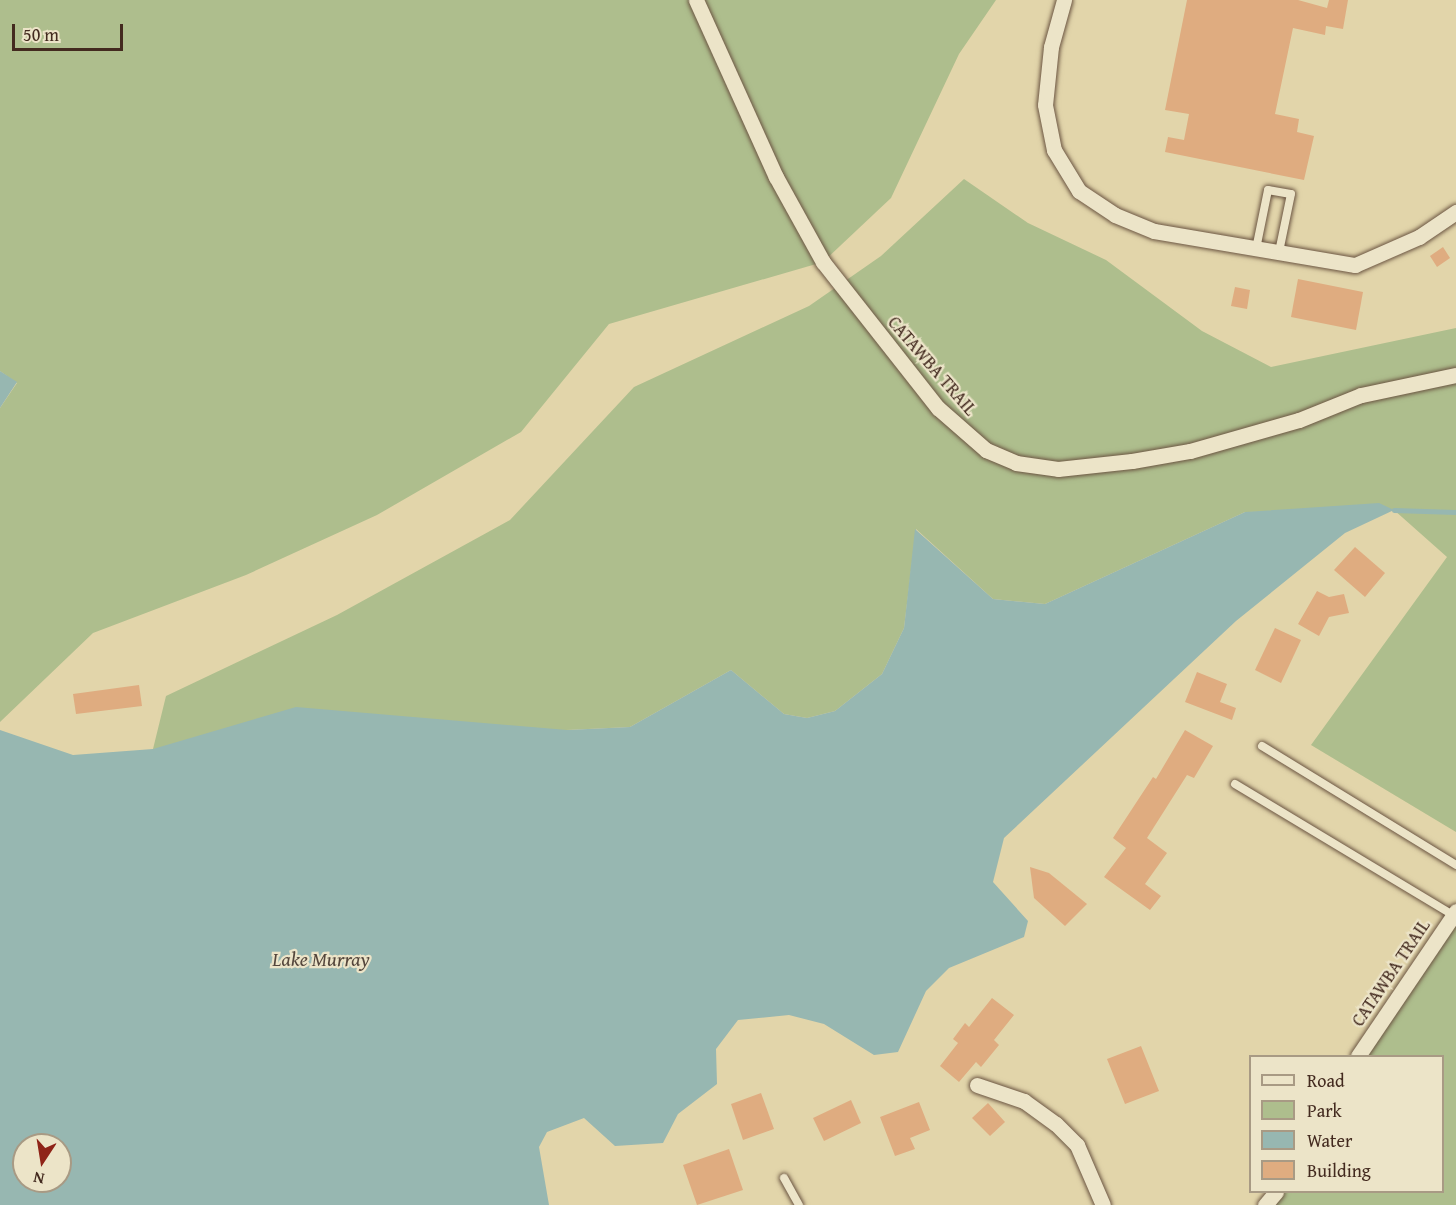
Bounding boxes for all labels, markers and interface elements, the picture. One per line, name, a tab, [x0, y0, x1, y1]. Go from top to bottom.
scale bar	[15, 12, 126, 50]
text: 50 m	[23, 21, 59, 48]
street label: CATAWBA TRAIL	[883, 312, 981, 420]
street label: CATAWBA TRAIL	[1347, 915, 1435, 1031]
water label: Lake Murray	[272, 946, 370, 970]
legend	[1249, 1055, 1444, 1193]
text: Road	[1307, 1067, 1345, 1094]
text: Park	[1307, 1097, 1342, 1124]
text: Water	[1307, 1127, 1352, 1154]
north arrow	[12, 1133, 72, 1193]
text: Building	[1307, 1157, 1371, 1184]
text: N	[31, 1166, 46, 1192]

